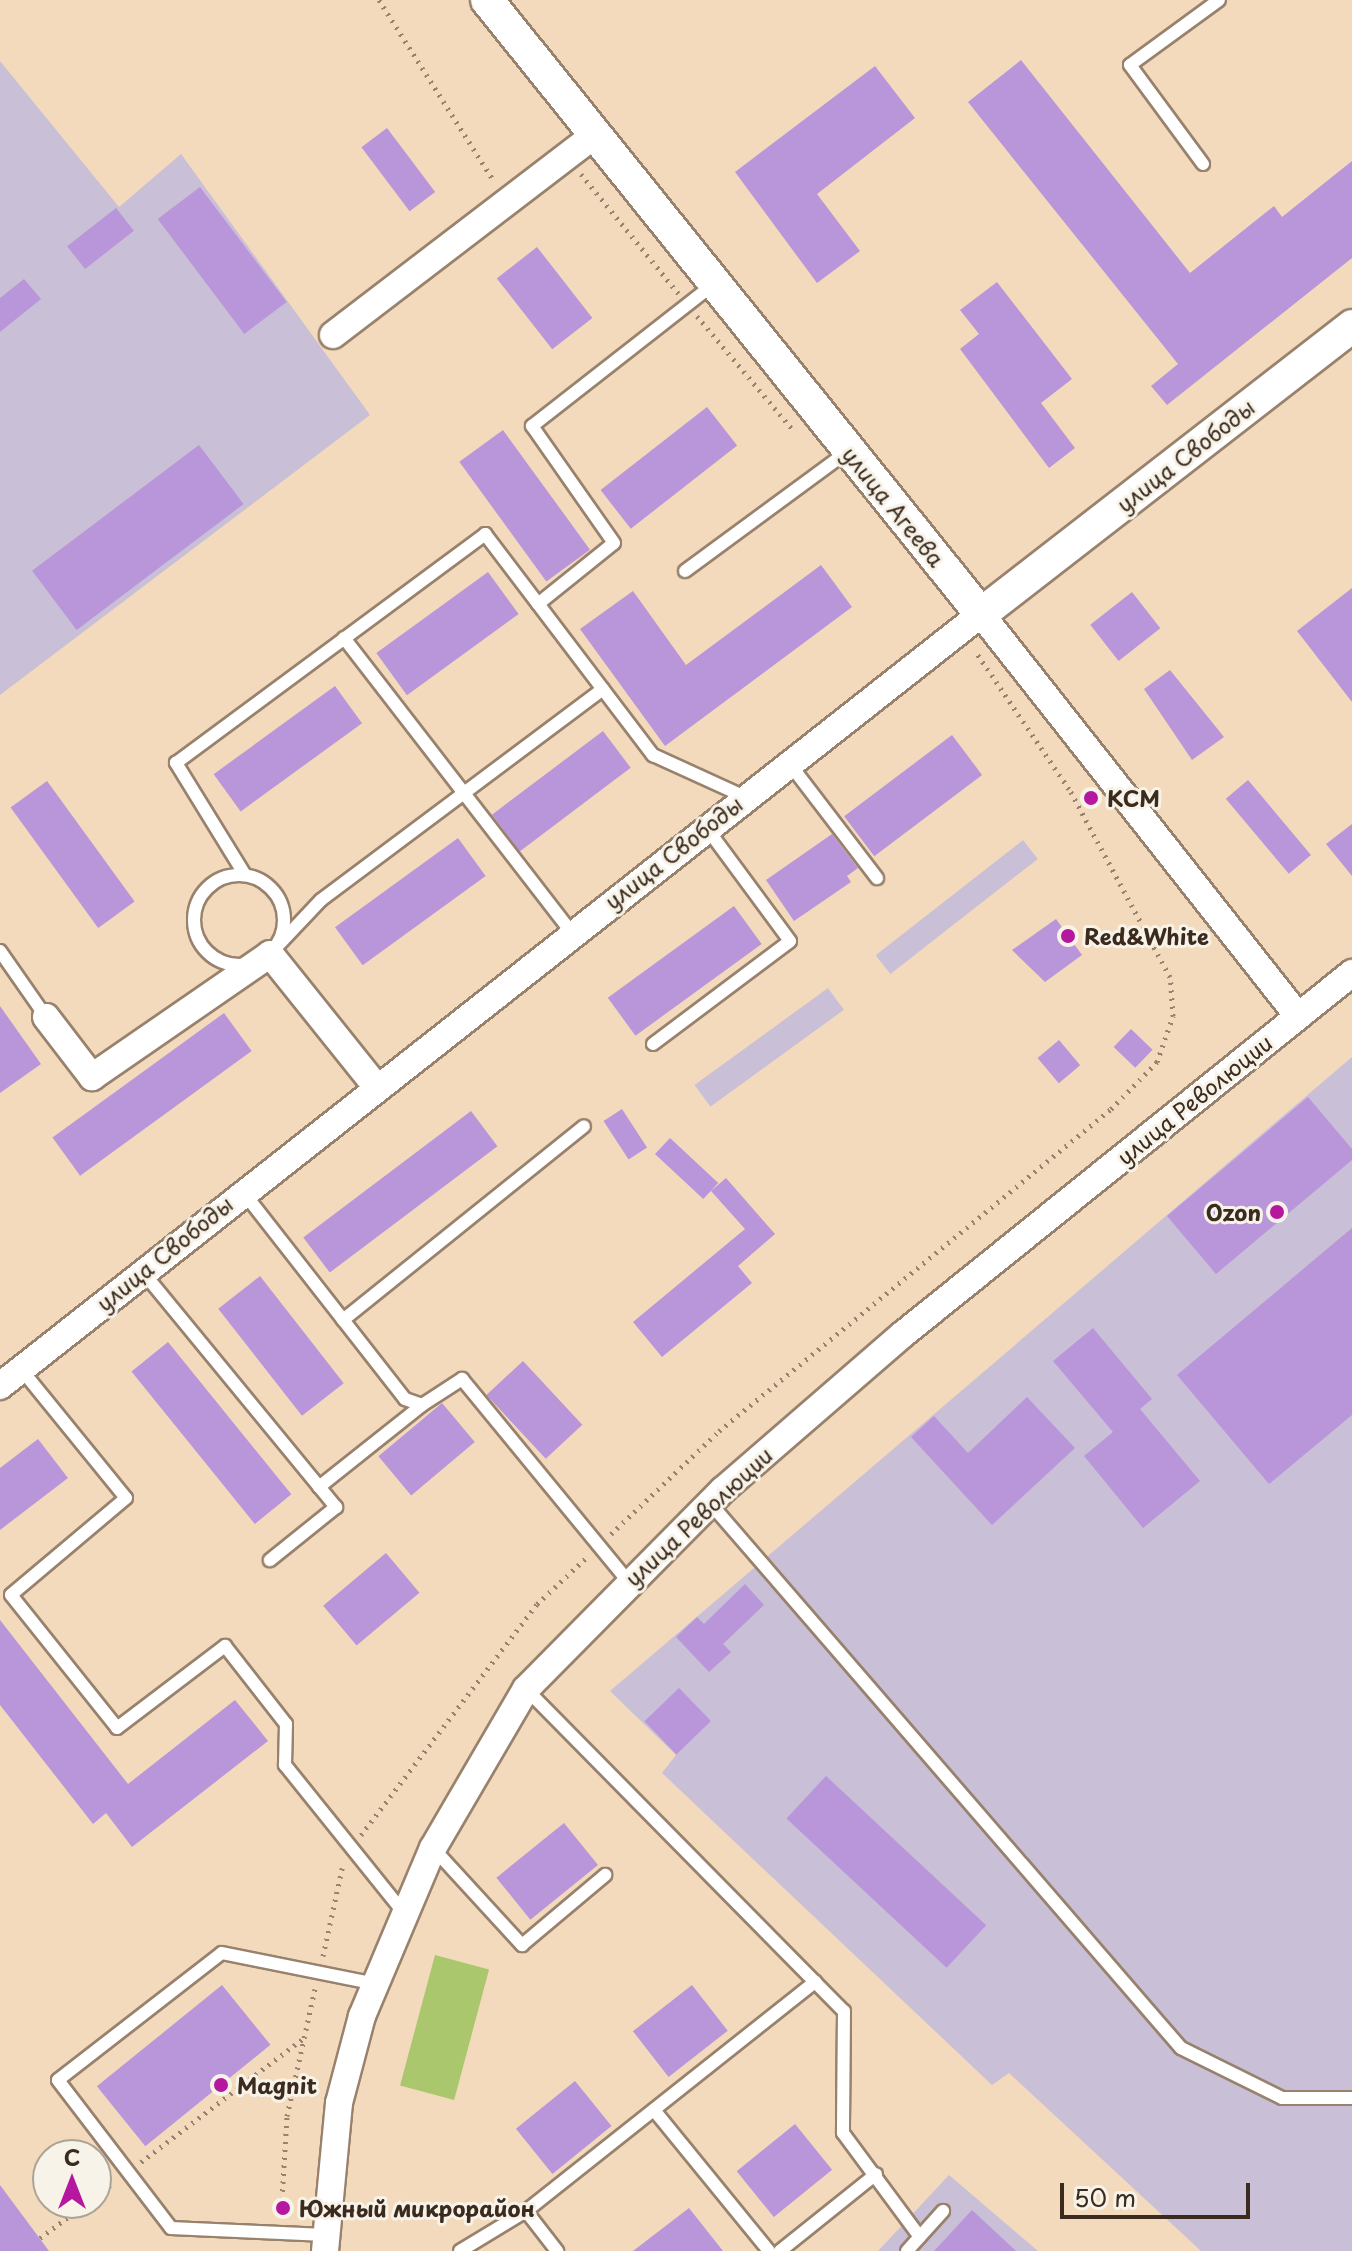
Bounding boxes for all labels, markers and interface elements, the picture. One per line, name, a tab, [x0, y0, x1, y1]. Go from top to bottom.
street label: улица Свободы	[1110, 393, 1260, 517]
street label: улица Агеева	[837, 440, 951, 572]
place label: КСМ	[1107, 785, 1160, 811]
marker: КСМ	[1082, 789, 1100, 807]
street label: улица Свободы	[598, 790, 748, 914]
place label: Red&White	[1084, 923, 1209, 949]
marker: Red&White	[1059, 927, 1077, 945]
street label: улица Революции	[1111, 1028, 1277, 1170]
street label: улица Свободы	[90, 1190, 238, 1316]
place label: Ozon	[1206, 1199, 1261, 1225]
marker: Ozon	[1268, 1203, 1286, 1221]
street label: улица Революции	[618, 1441, 778, 1591]
place label: Magnit	[237, 2072, 317, 2098]
marker: Magnit	[212, 2076, 230, 2094]
north arrow	[32, 2139, 112, 2219]
text: С	[64, 2140, 80, 2173]
scale bar	[1064, 2167, 1254, 2217]
text: 50 m	[1074, 2179, 1136, 2215]
place label: Южный микрорайон	[299, 2195, 535, 2221]
marker: Южный микрорайон	[274, 2199, 292, 2217]

